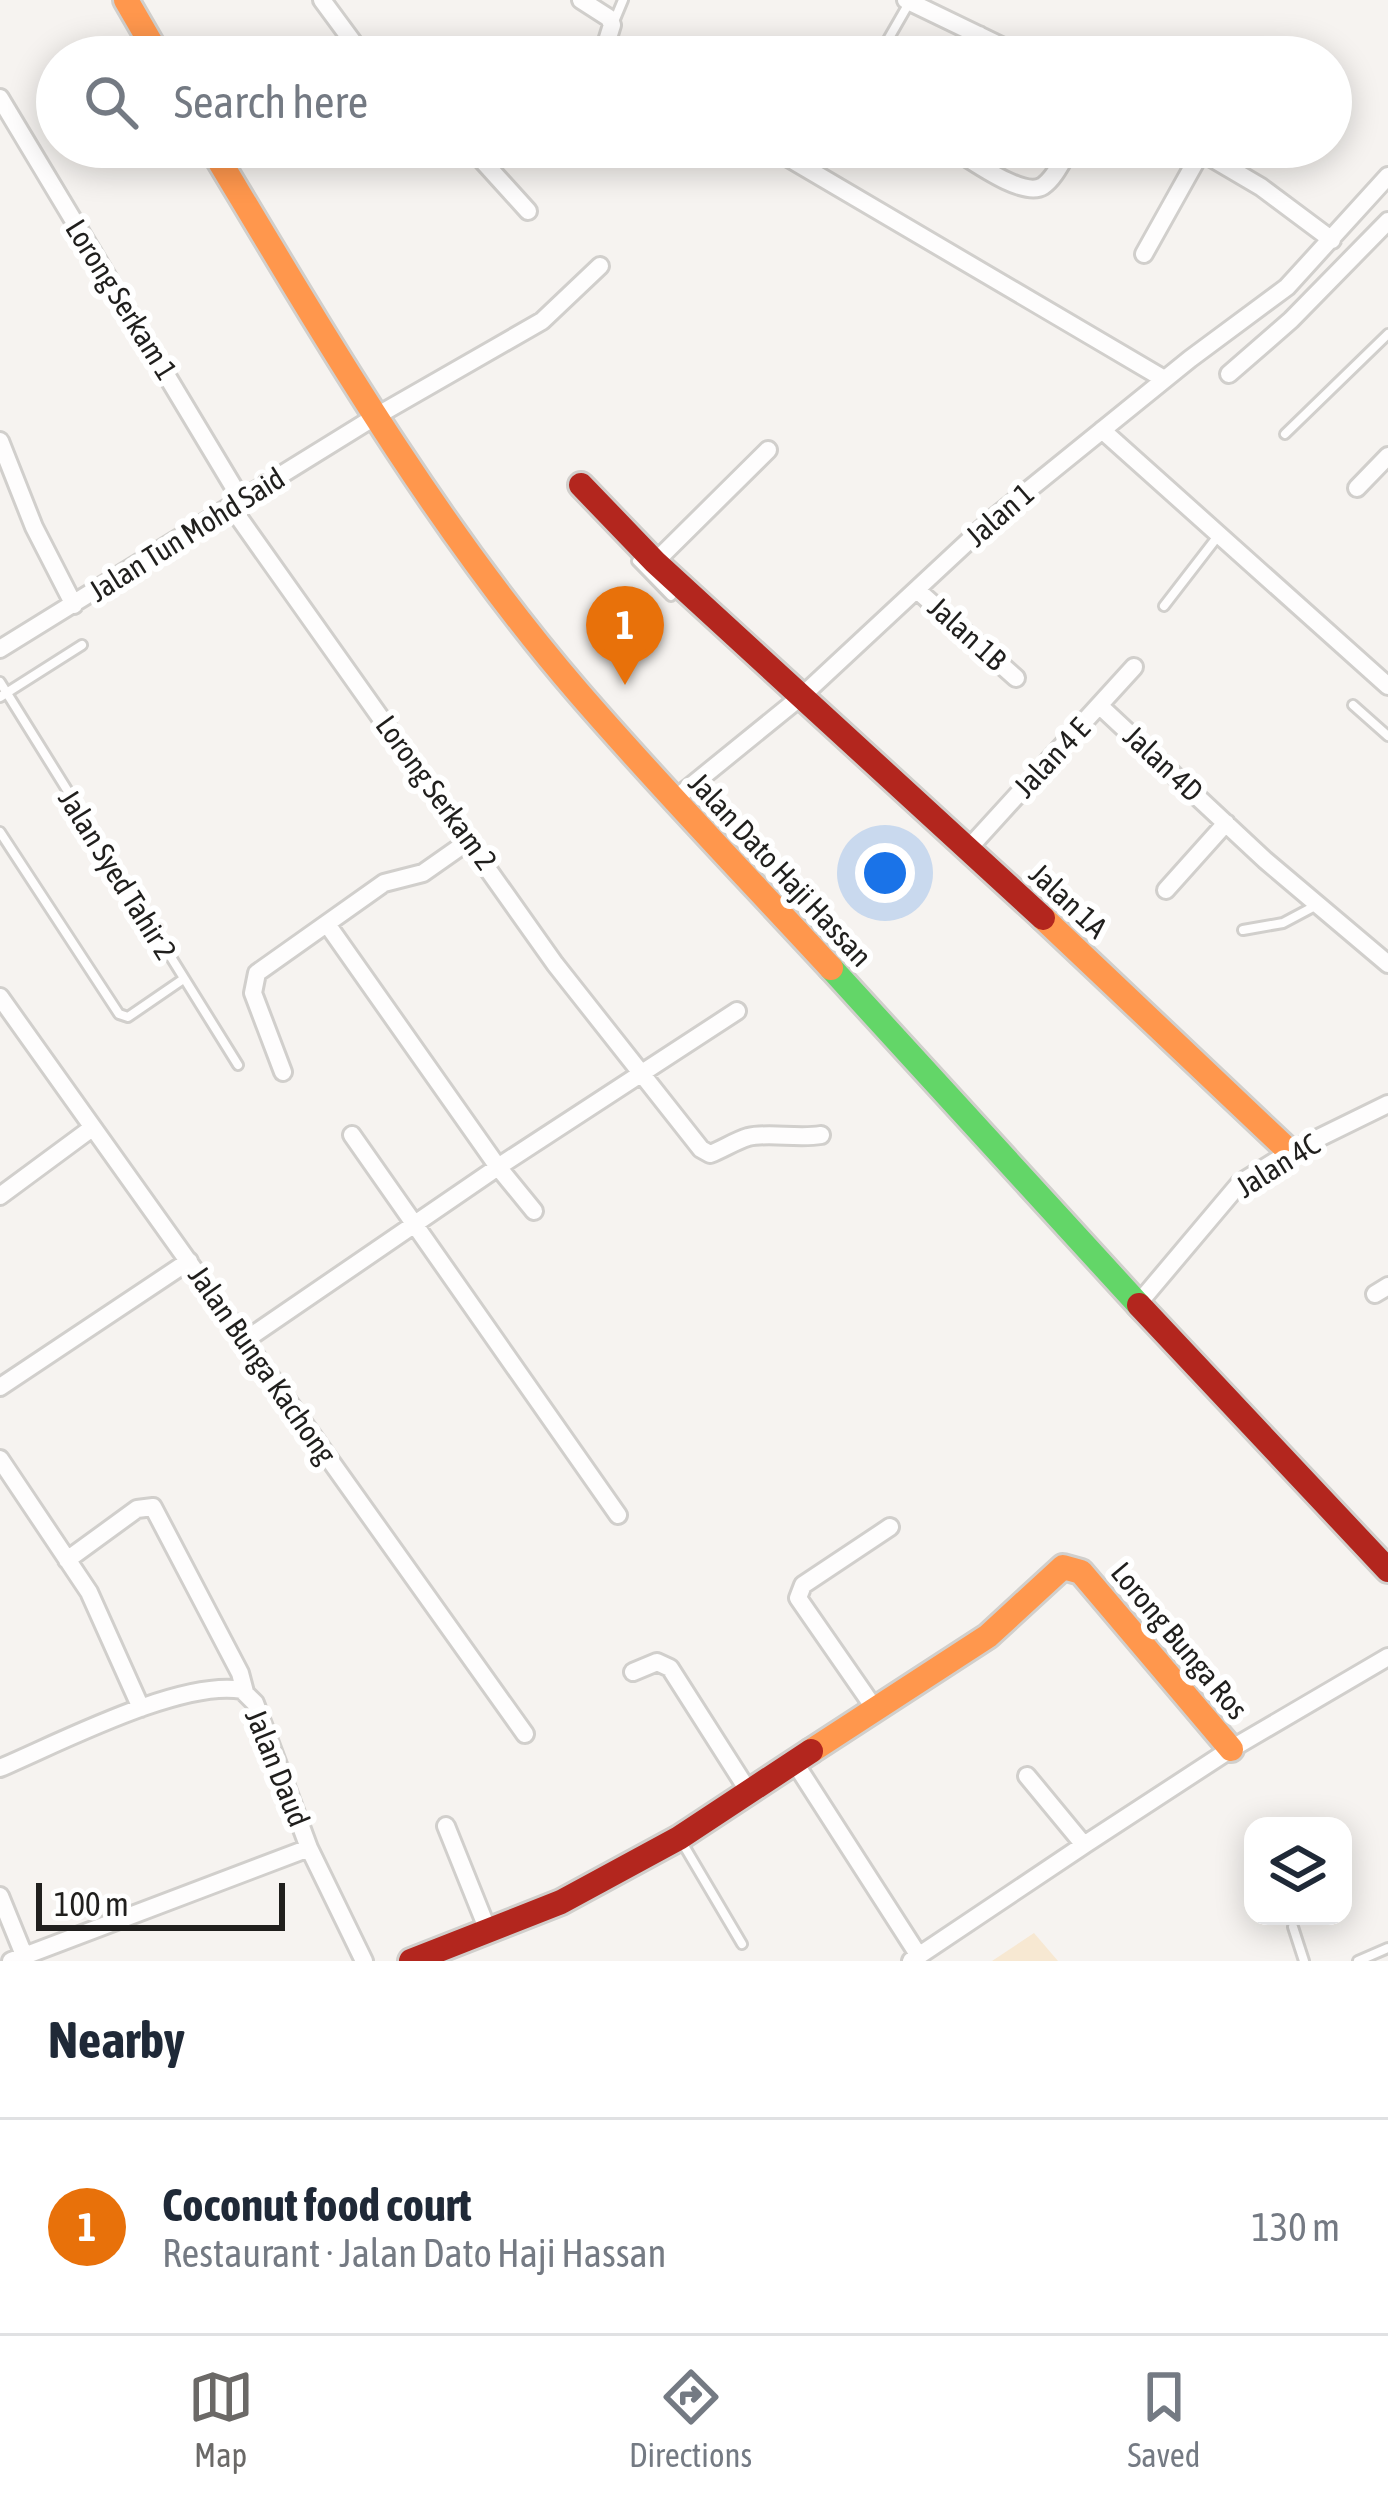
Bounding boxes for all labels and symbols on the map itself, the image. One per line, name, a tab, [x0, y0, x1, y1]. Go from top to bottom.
street label: Lorong Serkam 1	[59, 213, 185, 386]
street label: Jalan Tun Mohd Said	[83, 460, 290, 608]
street label: Jalan 1	[959, 476, 1040, 553]
pin: 1	[586, 586, 664, 685]
street label: Jalan 1B	[922, 590, 1013, 677]
street label: Lorong Serkam 2	[369, 709, 504, 876]
street label: Jalan 4 E	[1006, 711, 1096, 804]
street label: Jalan 4D	[1117, 718, 1210, 808]
street label: Jalan Dato Haji Hassan	[682, 766, 879, 973]
street label: Jalan Syed Tahir 2	[52, 783, 184, 966]
your location	[855, 843, 915, 903]
street label: Jalan 1A	[1023, 856, 1114, 945]
street label: Jalan 4C	[1230, 1126, 1325, 1204]
street label: Jalan Bunga Kachong	[182, 1259, 344, 1470]
street label: Lorong Bunga Ros	[1105, 1555, 1255, 1725]
street label: Jalan Daud	[239, 1704, 317, 1831]
scale bar	[36, 1877, 285, 1930]

